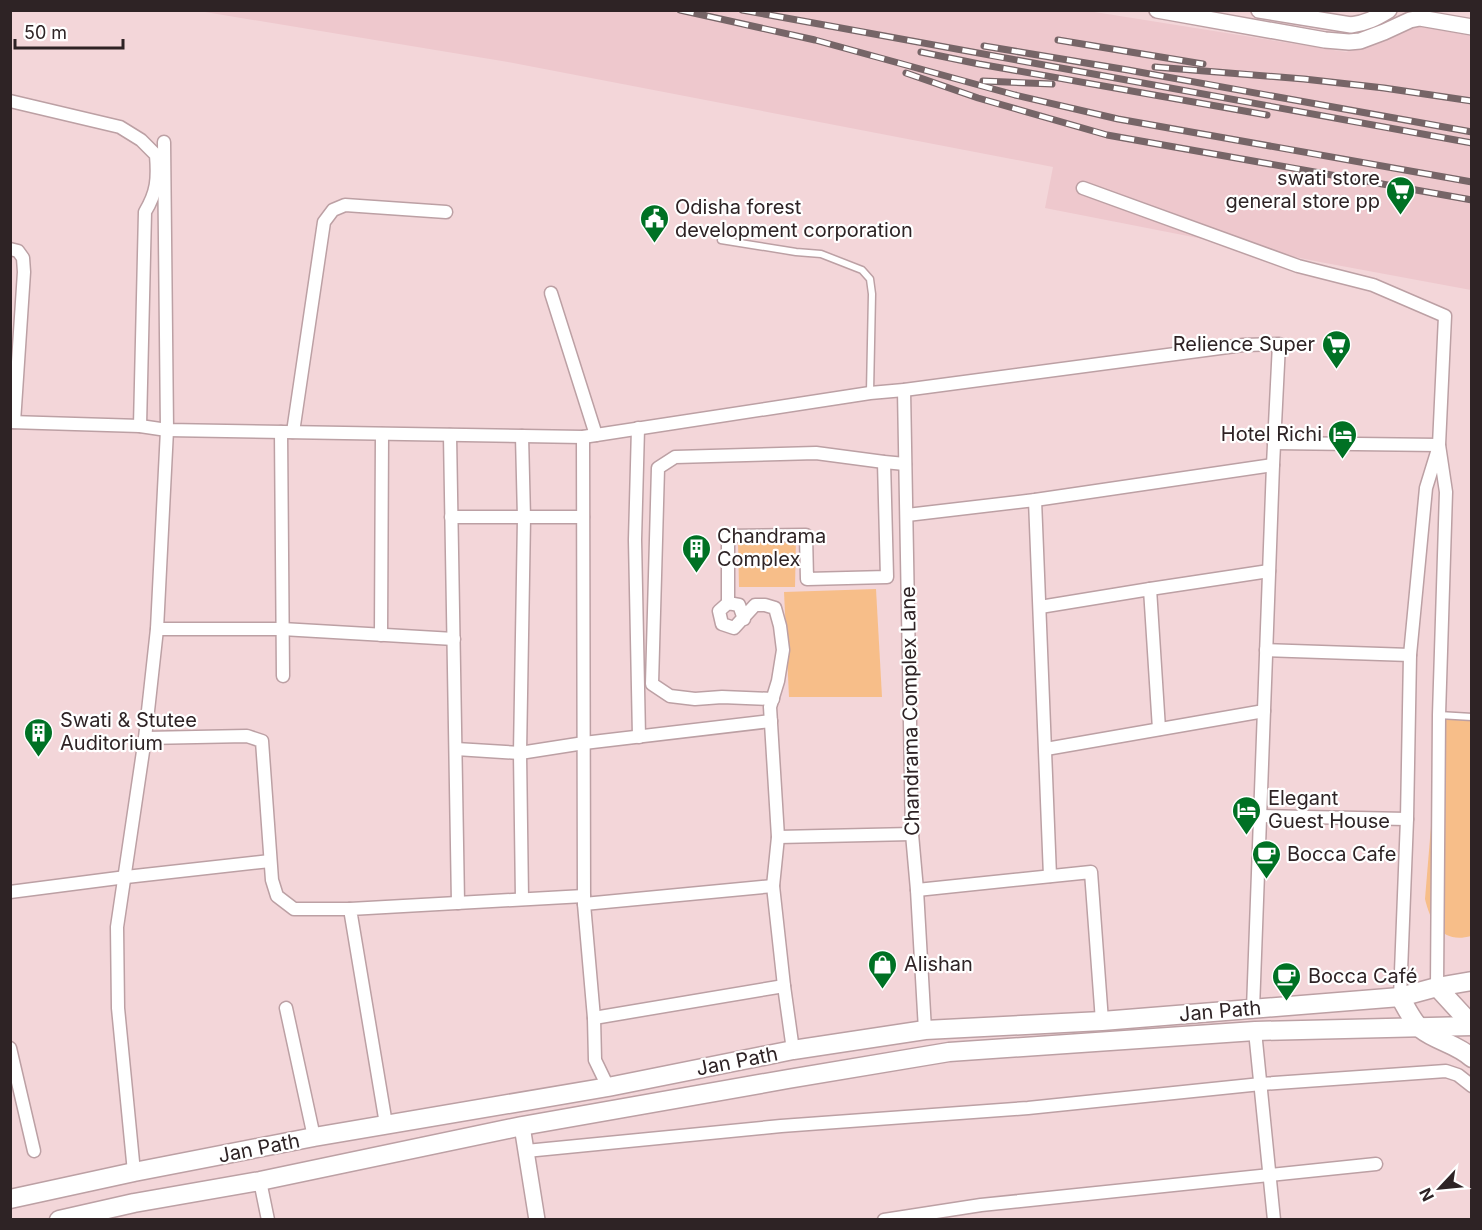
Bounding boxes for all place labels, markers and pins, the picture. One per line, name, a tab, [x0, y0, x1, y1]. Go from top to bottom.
place label: swati store general store pp	[1225, 166, 1380, 213]
supermarket icon: swati store general store pp	[1385, 174, 1417, 216]
place label: Odisha forest development corporation	[675, 195, 913, 242]
public building icon: Odisha forest development corporation	[638, 202, 670, 244]
supermarket icon: Relience Super	[1320, 328, 1352, 370]
place label: Relience Super	[1173, 332, 1315, 356]
hotel icon: Hotel Richi	[1327, 418, 1359, 460]
place label: Hotel Richi	[1221, 422, 1322, 446]
place label: Chandrama Complex	[717, 524, 826, 571]
building icon: Chandrama Complex	[680, 532, 712, 574]
place label: Swati & Stutee Auditorium	[60, 708, 197, 755]
building icon: Swati & Stutee Auditorium	[23, 716, 55, 758]
place label: Elegant Guest House	[1268, 786, 1390, 833]
hotel icon: Elegant Guest House	[1231, 794, 1263, 836]
cafe icon: Bocca Cafe	[1250, 838, 1282, 880]
place label: Bocca Cafe	[1287, 842, 1396, 866]
shop icon: Alishan	[867, 948, 899, 990]
place label: Alishan	[904, 952, 973, 976]
cafe icon: Bocca Café	[1271, 960, 1303, 1002]
place label: Bocca Café	[1308, 964, 1417, 988]

